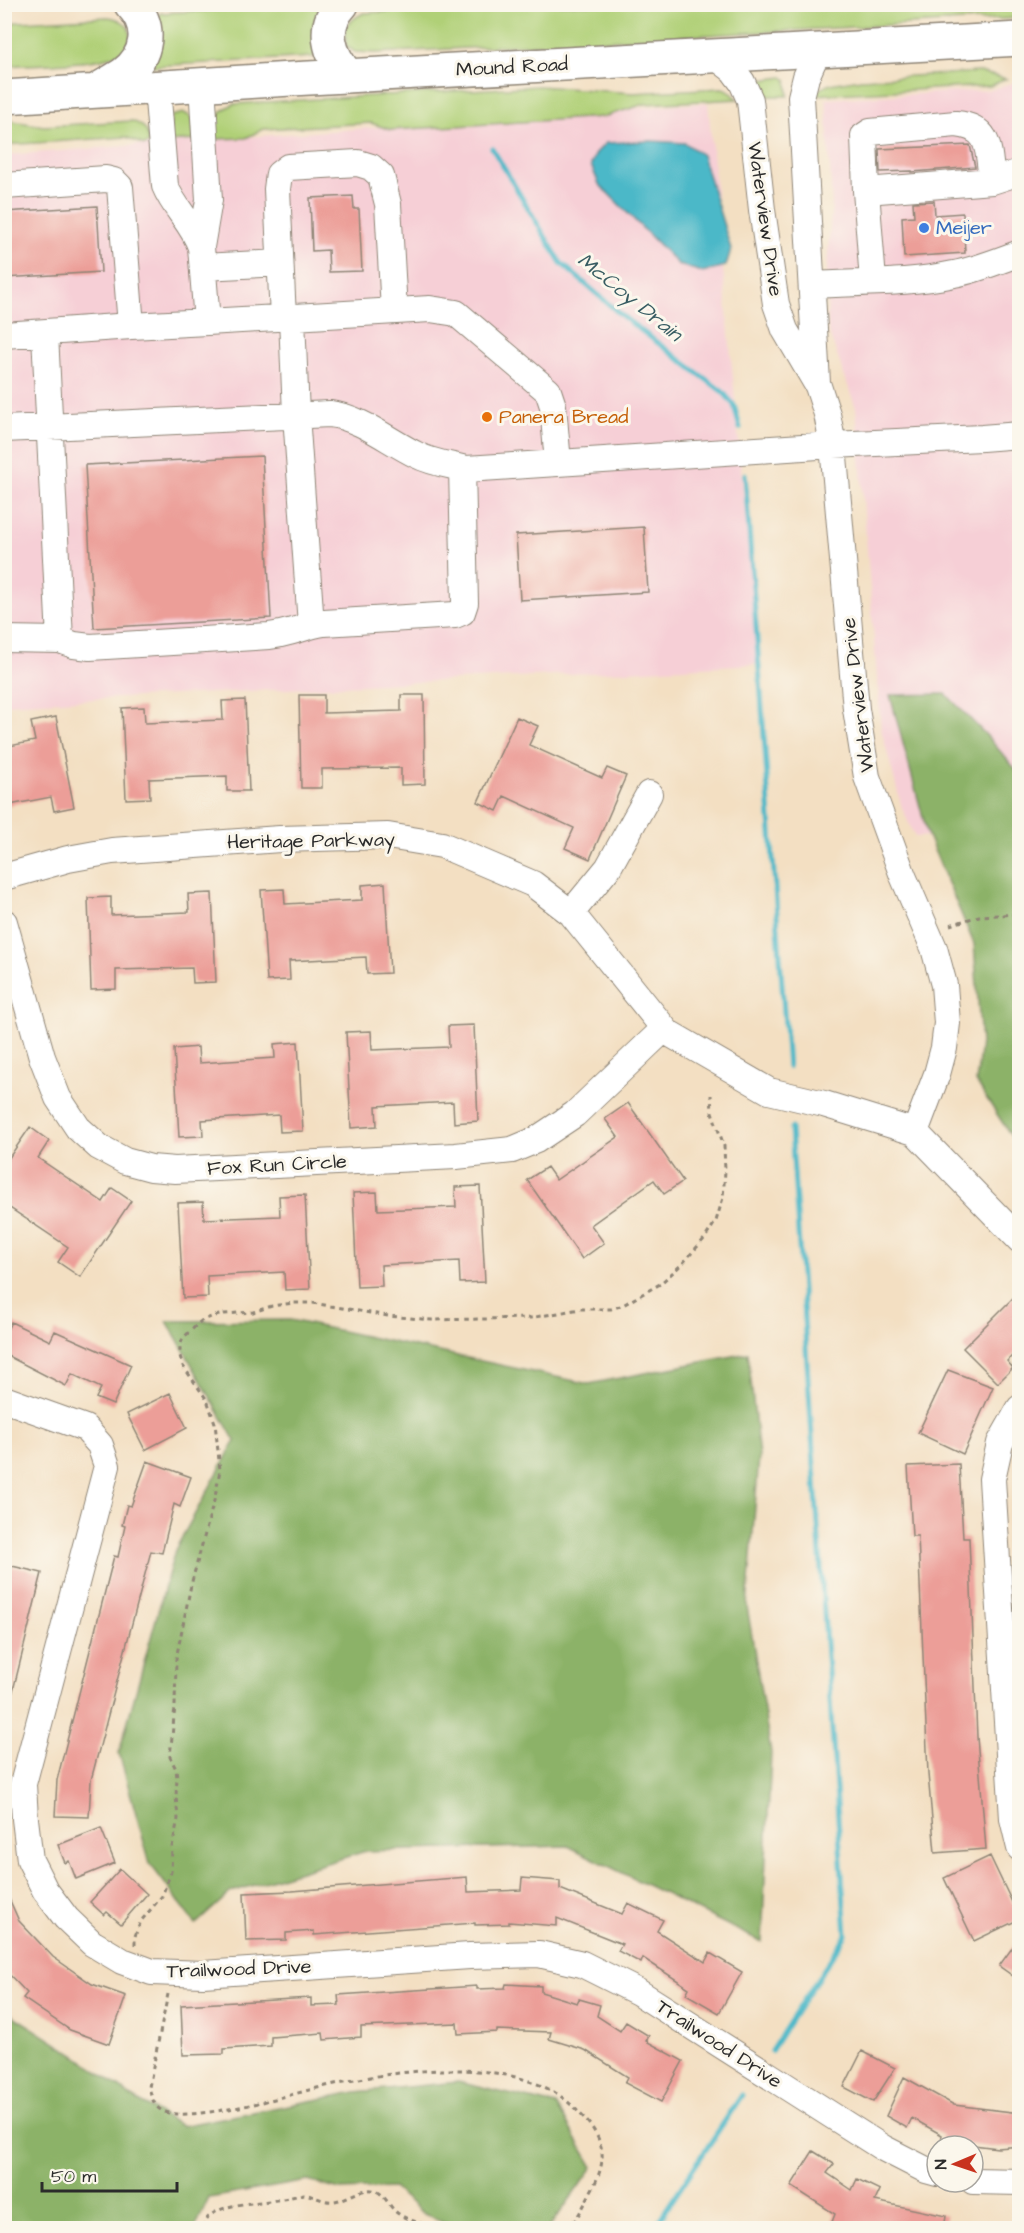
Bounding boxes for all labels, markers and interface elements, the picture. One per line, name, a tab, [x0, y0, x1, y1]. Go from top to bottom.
street label: Mound Road	[455, 50, 569, 84]
street label: Waterview Drive	[740, 140, 790, 298]
place label: Meijer	[936, 214, 992, 242]
marker: Meijer	[917, 221, 931, 235]
water label: McCoy Drain	[571, 246, 690, 350]
place label: Panera Bread	[499, 403, 628, 431]
marker: Panera Bread	[480, 410, 494, 424]
street label: Waterview Drive	[835, 616, 881, 774]
street label: Heritage Parkway	[227, 826, 395, 857]
street label: Fox Run Circle	[206, 1147, 348, 1183]
street label: Trailwood Drive	[166, 1952, 312, 1986]
street label: Trailwood Drive	[651, 1993, 788, 2095]
north arrow	[925, 2134, 985, 2194]
scale bar	[42, 2155, 177, 2193]
text: N	[930, 2159, 952, 2170]
text: 50 m	[51, 2164, 96, 2189]

